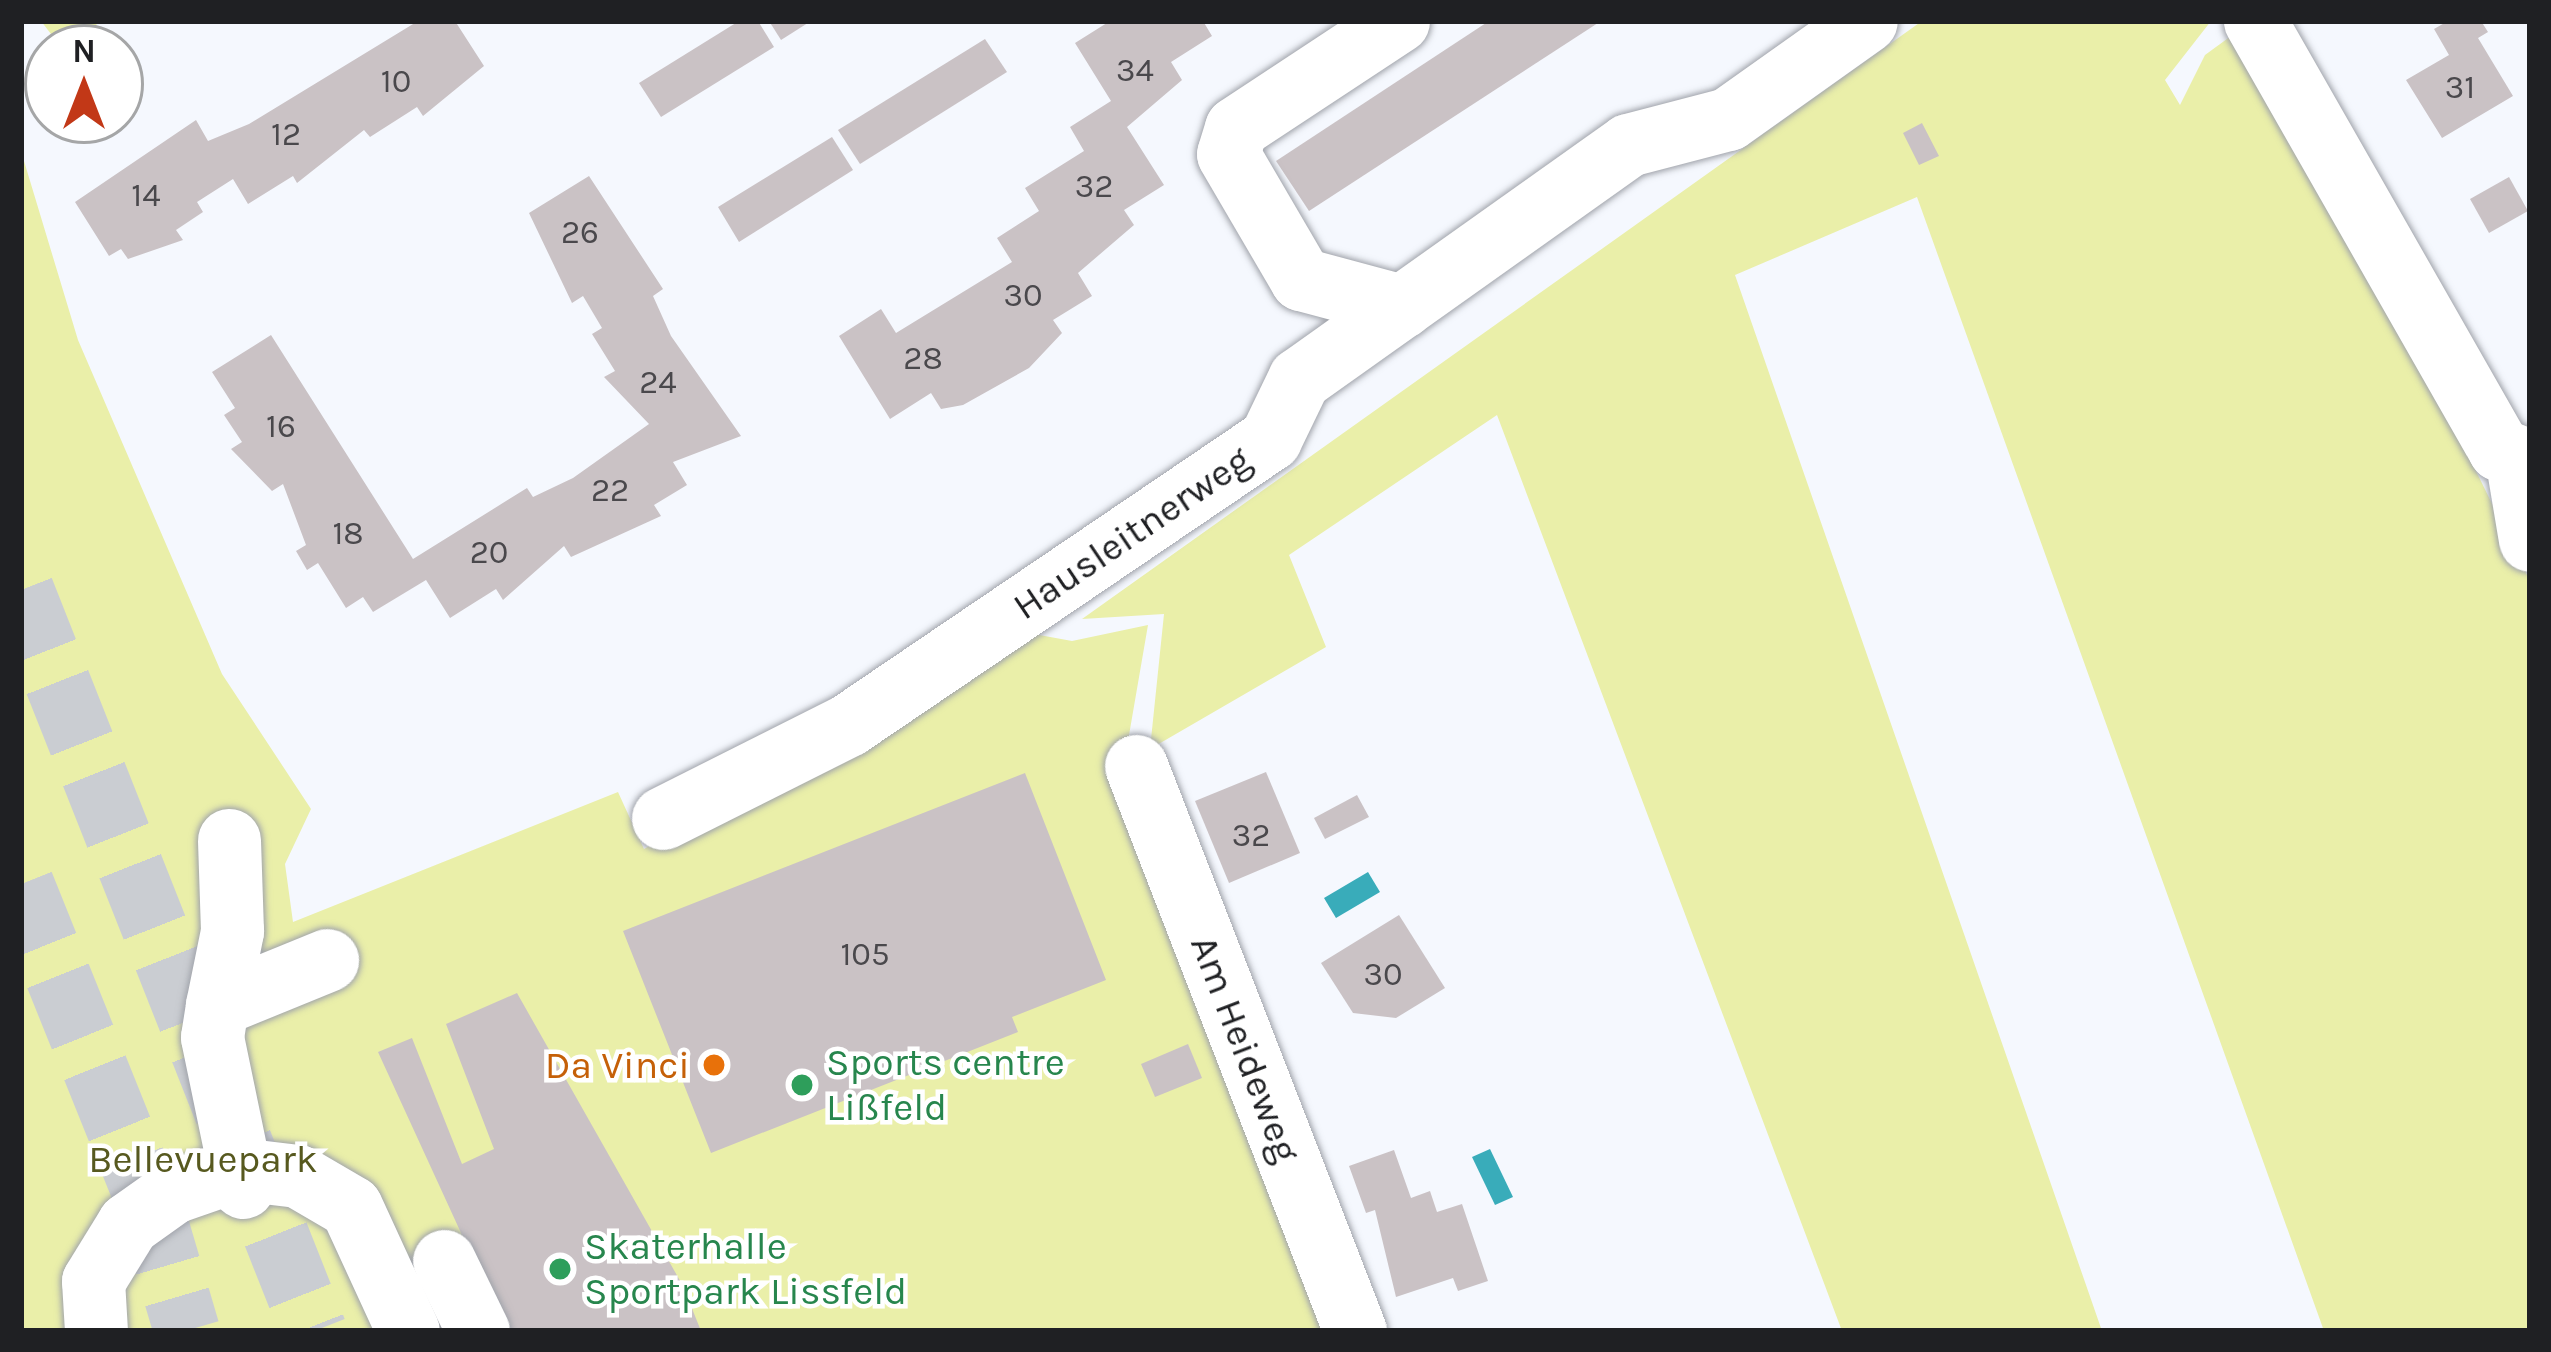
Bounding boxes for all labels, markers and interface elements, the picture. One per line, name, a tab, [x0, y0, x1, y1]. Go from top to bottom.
north arrow	[24, 24, 144, 144]
text: N	[72, 32, 96, 70]
house number: 34	[1116, 51, 1154, 91]
house number: 10	[381, 62, 411, 102]
house number: 31	[2445, 68, 2475, 108]
house number: 12	[271, 115, 301, 155]
house number: 32	[1075, 167, 1113, 207]
house number: 14	[131, 176, 161, 216]
house number: 26	[561, 213, 599, 253]
house number: 30	[1003, 276, 1043, 316]
house number: 28	[903, 339, 943, 379]
house number: 24	[639, 363, 677, 403]
house number: 16	[266, 407, 296, 447]
street label: Hausleitnerweg	[1004, 436, 1260, 630]
house number: 22	[591, 471, 629, 511]
house number: 18	[332, 514, 364, 554]
house number: 20	[470, 533, 508, 573]
house number: 32	[1232, 816, 1270, 856]
street label: Am Heideweg	[1180, 929, 1310, 1169]
house number: 105	[840, 935, 890, 975]
house number: 30	[1363, 955, 1403, 995]
place label: Sports centre Lißfeld	[826, 1040, 1065, 1131]
place label: Da Vinci	[545, 1042, 690, 1088]
marker: Da Vinci	[701, 1052, 727, 1078]
marker: Sports centre Lißfeld	[789, 1072, 815, 1098]
park label: Bellevuepark	[88, 1136, 318, 1182]
place label: Skaterhalle Sportpark Lissfeld	[584, 1224, 907, 1315]
marker: Skaterhalle Sportpark Lissfeld	[547, 1256, 573, 1282]

